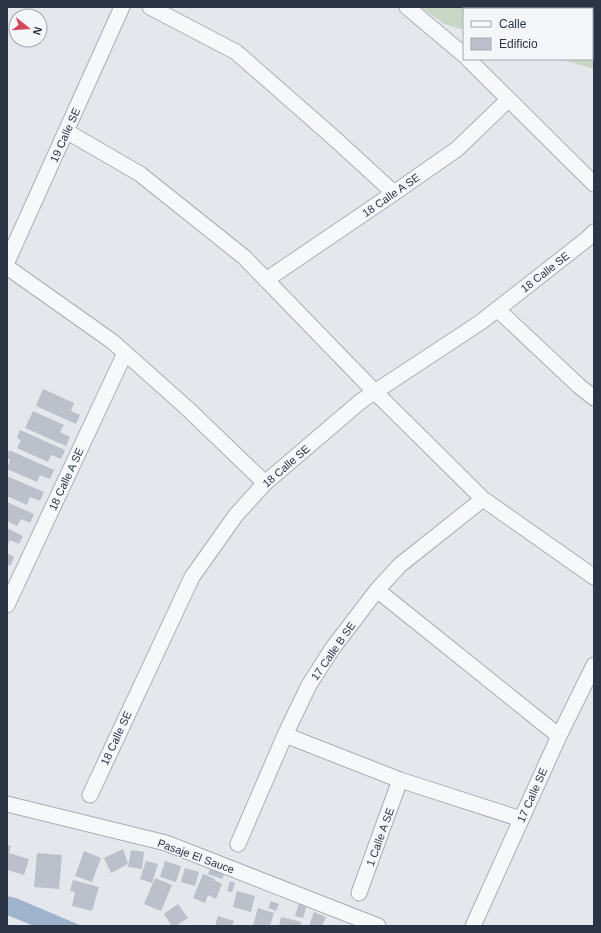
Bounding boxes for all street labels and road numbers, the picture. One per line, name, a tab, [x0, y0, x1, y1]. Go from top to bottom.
street label: 19 Calle SE	[48, 106, 82, 164]
street label: 18 Calle A SE	[360, 171, 422, 219]
street label: 18 Calle SE	[518, 249, 572, 295]
street label: 18 Calle SE	[260, 442, 312, 490]
street label: 18 Calle A SE	[46, 446, 86, 512]
street label: 17 Calle B SE	[308, 620, 358, 682]
street label: 18 Calle SE	[98, 709, 134, 767]
street label: 17 Calle SE	[515, 766, 549, 824]
street label: 1 Calle A SE	[364, 806, 396, 868]
street label: Pasaje El Sauce	[156, 837, 236, 875]

